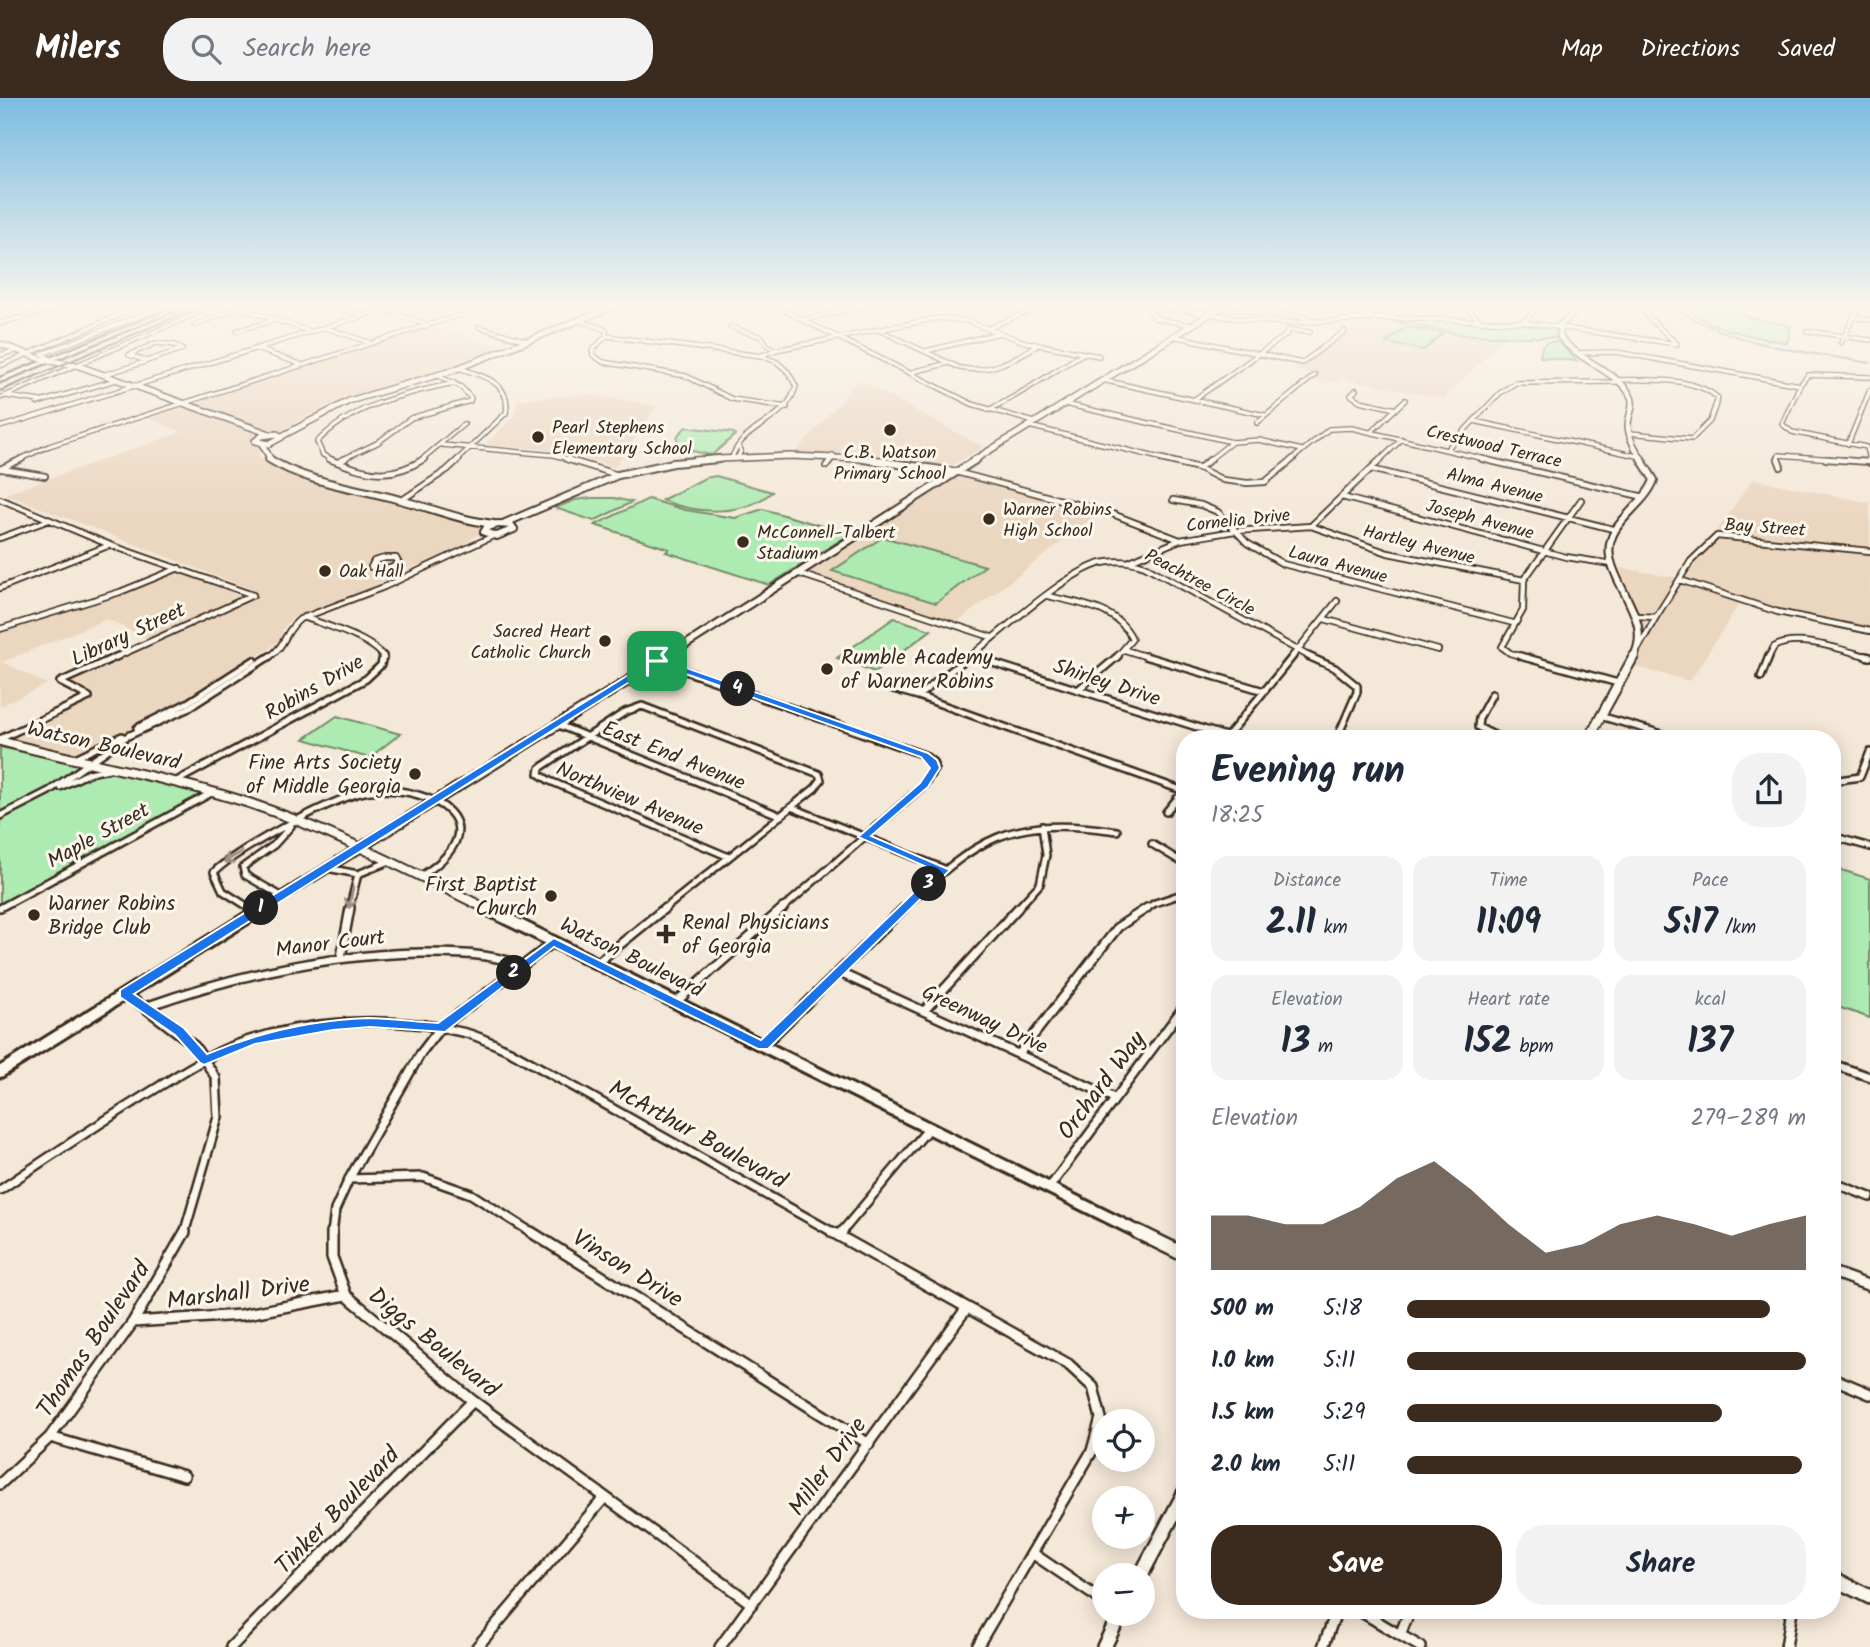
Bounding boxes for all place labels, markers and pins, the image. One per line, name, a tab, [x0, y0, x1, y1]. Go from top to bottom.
place label: Pearl Stephens Elementary School	[552, 414, 693, 464]
marker: C.B. Watson Primary School	[882, 422, 898, 438]
marker: Pearl Stephens Elementary School	[530, 429, 546, 445]
place label: C.B. Watson Primary School	[834, 439, 947, 489]
place label: Warner Robins High School	[1003, 496, 1112, 546]
marker: Warner Robins High School	[981, 511, 997, 527]
place label: McConnell-Talbert Stadium	[757, 519, 897, 569]
marker: McConnell-Talbert Stadium	[735, 534, 751, 550]
place label: Oak Hall	[339, 558, 404, 587]
marker: Oak Hall	[317, 563, 333, 579]
place label: Sacred Heart Catholic Church	[470, 618, 592, 668]
pin	[627, 631, 687, 691]
marker: Sacred Heart Catholic Church	[597, 633, 613, 649]
place label: Rumble Academy of Warner Robins	[841, 642, 994, 699]
marker: Rumble Academy of Warner Robins	[819, 661, 835, 677]
pin: 4	[720, 672, 756, 706]
place label: Fine Arts Society of Middle Georgia	[246, 747, 401, 804]
marker: Fine Arts Society of Middle Georgia	[407, 766, 423, 782]
pin: 3	[912, 866, 946, 902]
place label: First Baptist Church	[425, 869, 538, 926]
place label: Warner Robins Bridge Club	[48, 888, 175, 945]
marker: First Baptist Church	[543, 888, 559, 904]
pin: 1	[244, 890, 278, 926]
marker: Warner Robins Bridge Club	[26, 907, 42, 923]
place label: Renal Physicians of Georgia	[682, 907, 829, 964]
marker: Renal Physicians of Georgia	[656, 924, 676, 944]
pin: 2	[496, 956, 532, 990]

